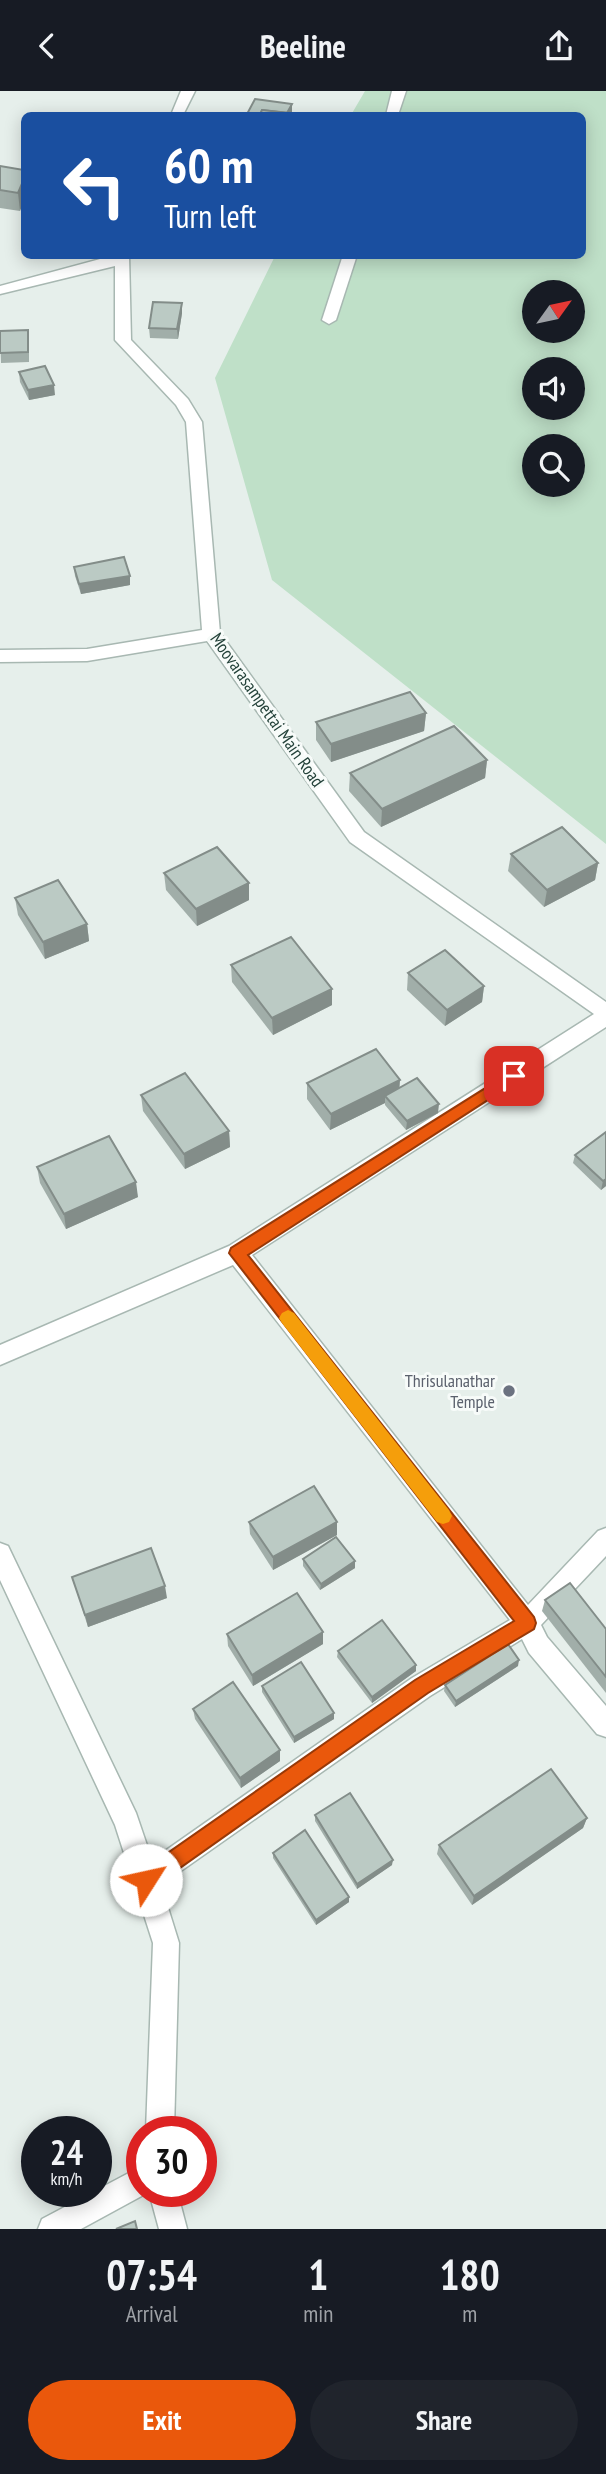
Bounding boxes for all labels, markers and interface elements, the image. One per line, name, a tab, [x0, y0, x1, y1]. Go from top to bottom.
text: Beeline	[260, 25, 346, 67]
icon: back	[28, 27, 66, 65]
icon: share	[540, 27, 578, 65]
text: 60 m	[164, 133, 253, 197]
icon: left	[49, 140, 140, 231]
text: Turn left	[164, 195, 256, 237]
north arrow	[522, 280, 584, 343]
map controls	[522, 280, 585, 497]
button: sound	[522, 357, 585, 420]
button: search	[522, 434, 585, 497]
street label: Moovarasampettai Main Road	[205, 628, 329, 791]
pin	[484, 1046, 544, 1106]
icon: arrive	[495, 1057, 533, 1095]
place label: Thrisulanathar Temple	[405, 1369, 495, 1413]
marker: Thrisulanathar Temple	[501, 1383, 517, 1399]
position arrow	[109, 1843, 183, 1917]
speed limit sign: 30	[126, 2116, 217, 2207]
text: 24	[50, 2129, 83, 2175]
text: km/h	[51, 2167, 82, 2190]
text: 07:54	[106, 2247, 197, 2302]
text: 1	[308, 2247, 328, 2302]
text: 180	[440, 2247, 500, 2302]
text: Arrival	[126, 2299, 178, 2328]
text: min	[303, 2299, 333, 2328]
text: m	[462, 2299, 477, 2328]
button: Exit	[28, 2380, 296, 2460]
button: Share	[310, 2380, 578, 2460]

